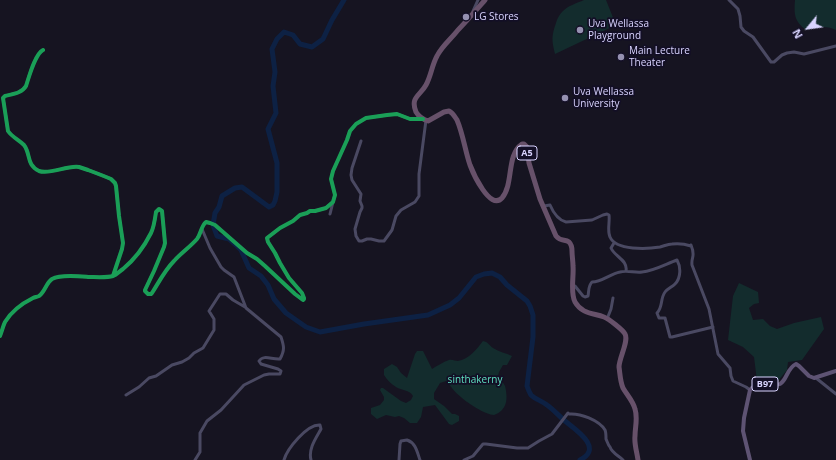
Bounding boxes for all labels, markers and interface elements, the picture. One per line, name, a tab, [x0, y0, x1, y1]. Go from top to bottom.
north arrow	[788, 8, 828, 48]
place label: LG Stores	[474, 11, 519, 23]
marker: LG Stores	[461, 12, 471, 22]
place label: Uva Wellassa Playground	[588, 18, 649, 42]
marker: Uva Wellassa Playground	[575, 25, 585, 35]
text: N	[788, 27, 806, 42]
place label: Main Lecture Theater	[629, 45, 690, 68]
marker: Main Lecture Theater	[616, 52, 626, 62]
place label: Uva Wellassa University	[573, 86, 634, 110]
marker: Uva Wellassa University	[560, 93, 570, 103]
road number: A5	[517, 146, 537, 160]
park label: sinthakerny	[448, 374, 502, 386]
road number: B97	[752, 377, 778, 391]

